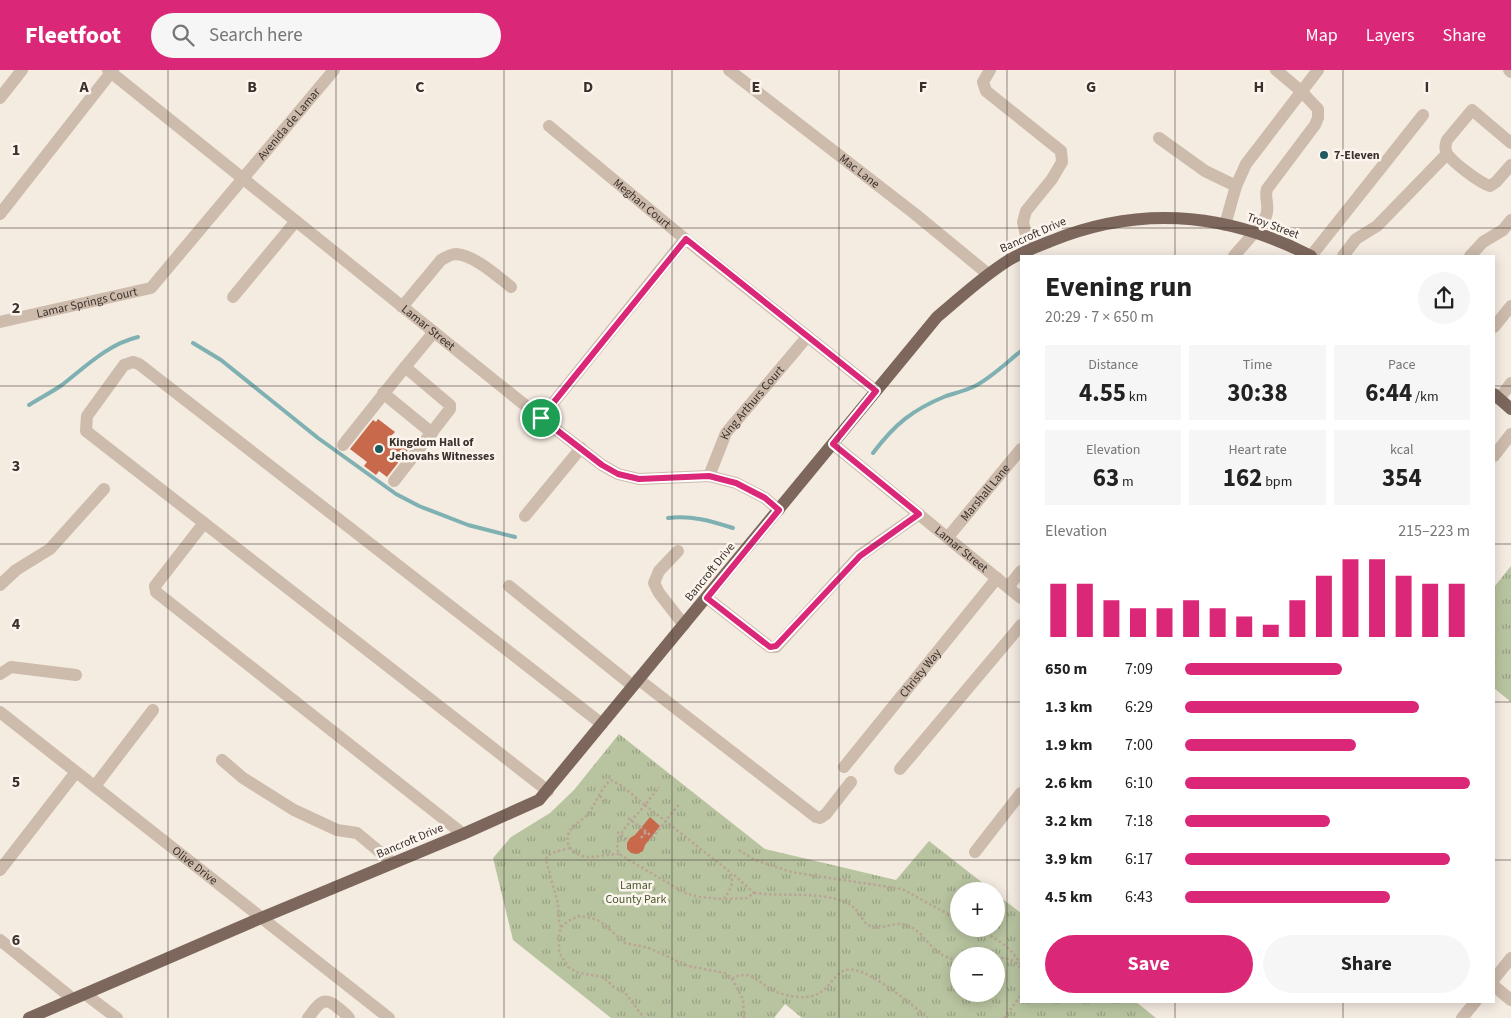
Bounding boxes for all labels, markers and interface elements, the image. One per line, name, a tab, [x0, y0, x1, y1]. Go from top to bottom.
search box	[151, 13, 501, 58]
text: Fleetfoot	[25, 18, 121, 53]
icon: search	[169, 21, 197, 49]
text: Search here	[209, 22, 303, 49]
text: Map	[1306, 23, 1338, 48]
text: Layers	[1366, 23, 1415, 48]
text: Share	[1443, 23, 1486, 48]
text: A	[78, 76, 89, 98]
text: B	[247, 76, 257, 98]
text: C	[415, 76, 425, 98]
text: D	[583, 76, 593, 98]
text: E	[752, 76, 760, 98]
text: F	[919, 76, 927, 98]
text: G	[1086, 76, 1096, 98]
text: H	[1254, 76, 1264, 98]
text: I	[1425, 76, 1429, 98]
street label: Avenida de Lamar	[253, 83, 325, 164]
text: 1	[12, 139, 20, 161]
place label: 7-Eleven	[1334, 147, 1380, 164]
marker: 7-Eleven	[1318, 149, 1330, 161]
street label: Mac Lane	[836, 150, 883, 192]
street label: Meghan Court	[610, 174, 675, 232]
street label: Troy Street	[1245, 209, 1301, 243]
street label: Bancroft Drive	[997, 213, 1069, 257]
text: Evening run	[1045, 267, 1192, 307]
button: share	[1418, 272, 1470, 324]
street label: Lamar Springs Court	[35, 283, 139, 322]
text: 2	[12, 297, 20, 319]
street label: Lamar Street	[398, 301, 459, 354]
text: 20:29 · 7 × 650 m	[1045, 306, 1154, 328]
text: Distance	[1088, 355, 1138, 375]
text: Time	[1243, 355, 1272, 375]
text: Pace	[1388, 355, 1416, 375]
street label: King Arthurs Court	[716, 362, 788, 442]
text: 4.55	[1079, 375, 1126, 411]
text: 30:38	[1227, 375, 1288, 411]
text: 6:44	[1365, 375, 1412, 411]
text: km	[1126, 387, 1147, 407]
text: /km	[1412, 387, 1439, 407]
pin	[520, 397, 562, 439]
icon: arrive	[527, 404, 555, 432]
place label: Kingdom Hall of Jehovahs Witnesses	[389, 434, 495, 465]
text: Elevation	[1086, 440, 1140, 460]
text: Heart rate	[1228, 440, 1287, 460]
text: kcal	[1390, 440, 1414, 460]
marker: Kingdom Hall of Jehovahs Witnesses	[373, 443, 385, 455]
text: 3	[12, 455, 20, 477]
street label: Marshall Lane	[956, 460, 1014, 525]
text: 63	[1093, 460, 1119, 496]
text: 162	[1223, 460, 1262, 496]
text: 354	[1382, 460, 1422, 496]
text: m	[1119, 472, 1134, 492]
text: bpm	[1262, 472, 1292, 492]
text: Elevation	[1045, 520, 1107, 542]
text: 215–223 m	[1398, 520, 1470, 542]
street label: Lamar Street	[931, 522, 992, 576]
street label: Bancroft Drive	[681, 539, 739, 605]
text: 4	[12, 613, 21, 635]
street label: Christy Way	[895, 645, 945, 701]
text: 650 m	[1045, 658, 1087, 680]
text: 7:09	[1125, 658, 1153, 680]
text: 1.3 km	[1045, 696, 1092, 718]
text: 6:29	[1125, 696, 1153, 718]
text: 1.9 km	[1045, 734, 1092, 756]
text: 7:00	[1125, 734, 1153, 756]
text: 5	[12, 771, 20, 793]
text: 2.6 km	[1045, 772, 1092, 794]
text: 6:10	[1125, 772, 1153, 794]
text: 3.2 km	[1045, 810, 1092, 832]
text: 7:18	[1125, 810, 1153, 832]
street label: Bancroft Drive	[374, 819, 446, 863]
street label: Olive Drive	[168, 842, 221, 889]
text: 3.9 km	[1045, 848, 1092, 870]
text: 6:17	[1125, 848, 1153, 870]
park label: Lamar County Park	[606, 877, 667, 908]
map controls	[950, 882, 1005, 1002]
button: +	[950, 882, 1005, 937]
text: 4.5 km	[1045, 886, 1092, 908]
text: 6:43	[1125, 886, 1153, 908]
text: 6	[12, 929, 20, 951]
button: Save	[1045, 935, 1253, 993]
button: Share	[1263, 935, 1470, 993]
button: −	[950, 947, 1005, 1002]

